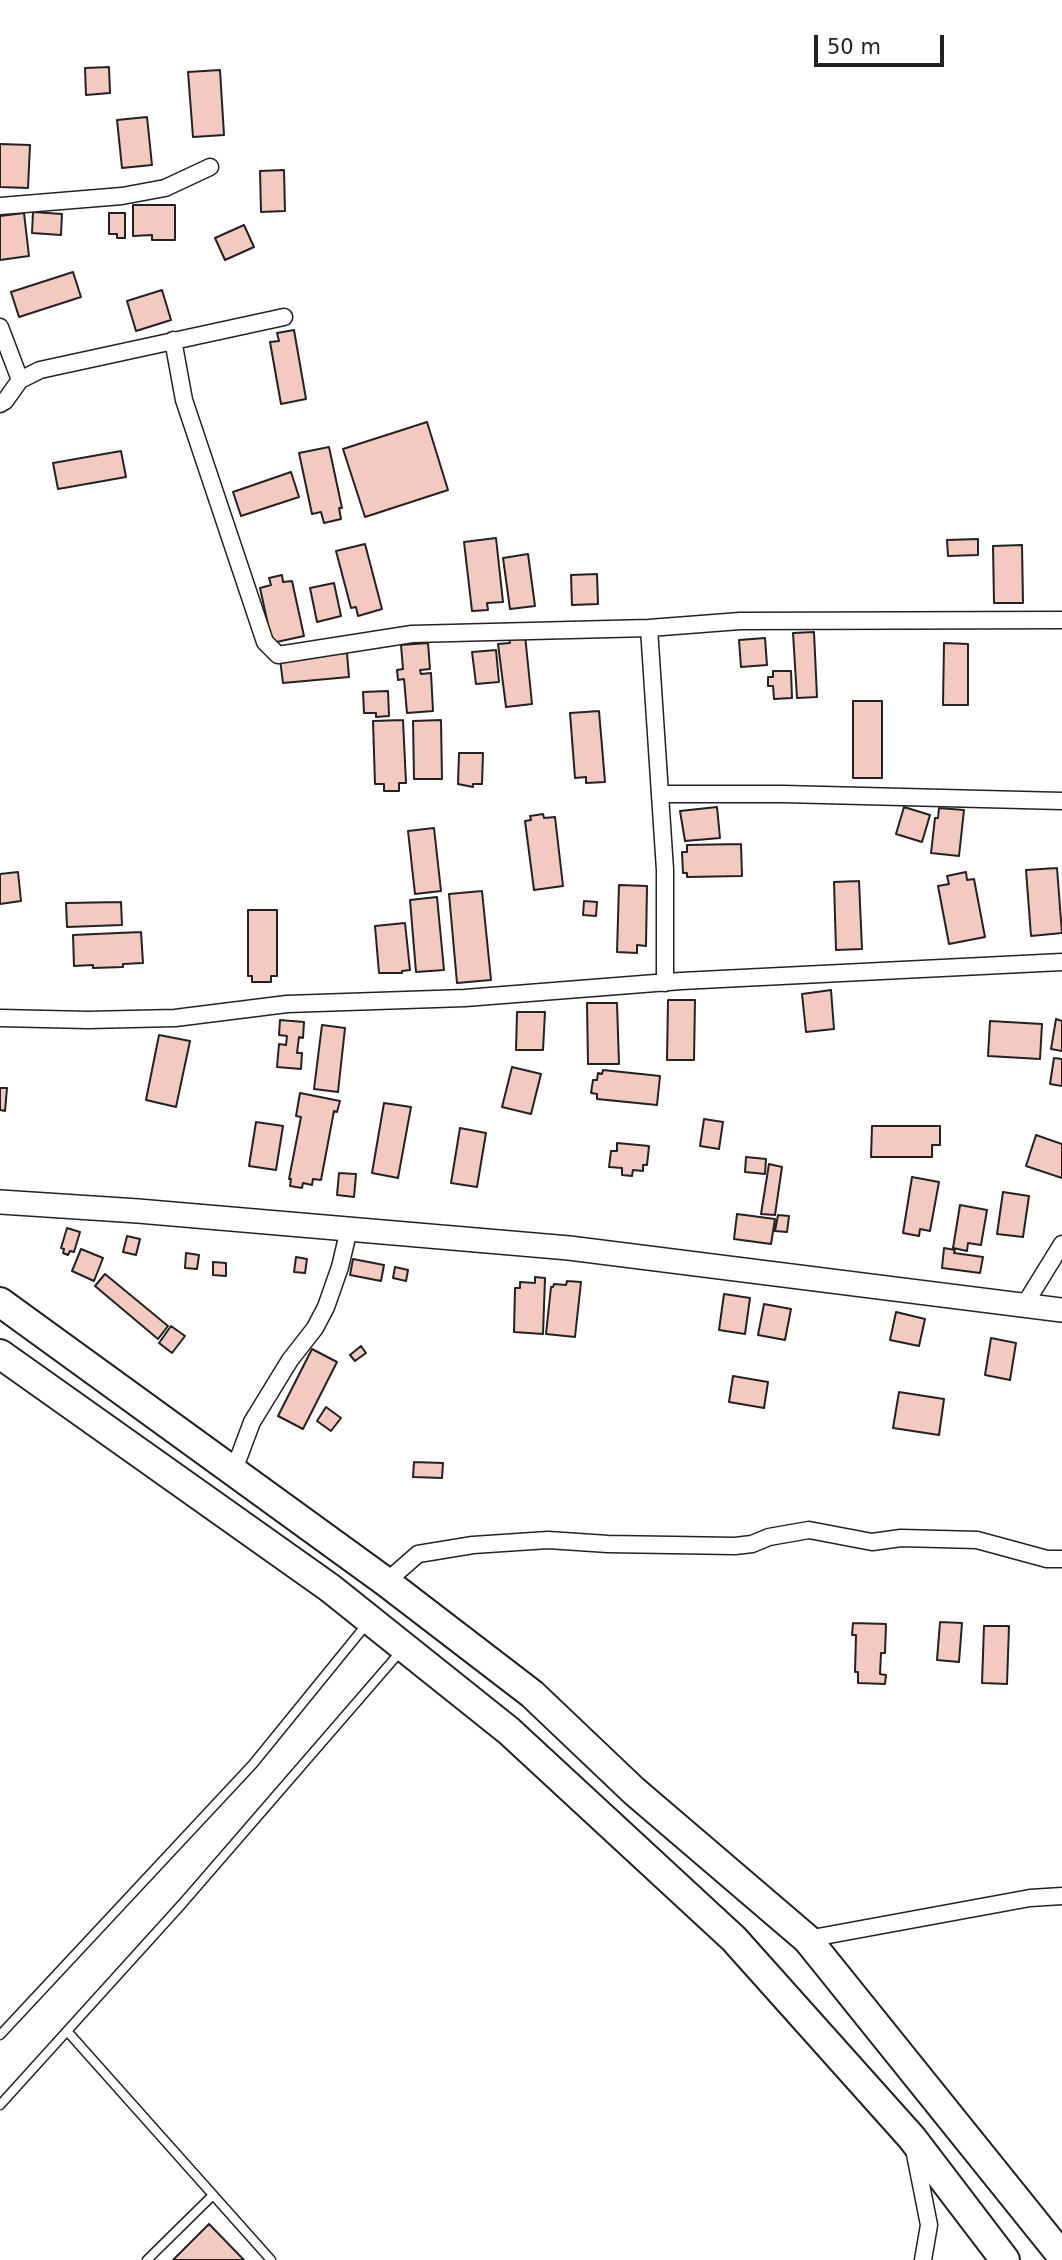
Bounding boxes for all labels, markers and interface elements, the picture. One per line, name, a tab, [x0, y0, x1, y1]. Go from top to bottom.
scale bar	[817, 21, 946, 65]
text: 50 m	[827, 35, 881, 59]

